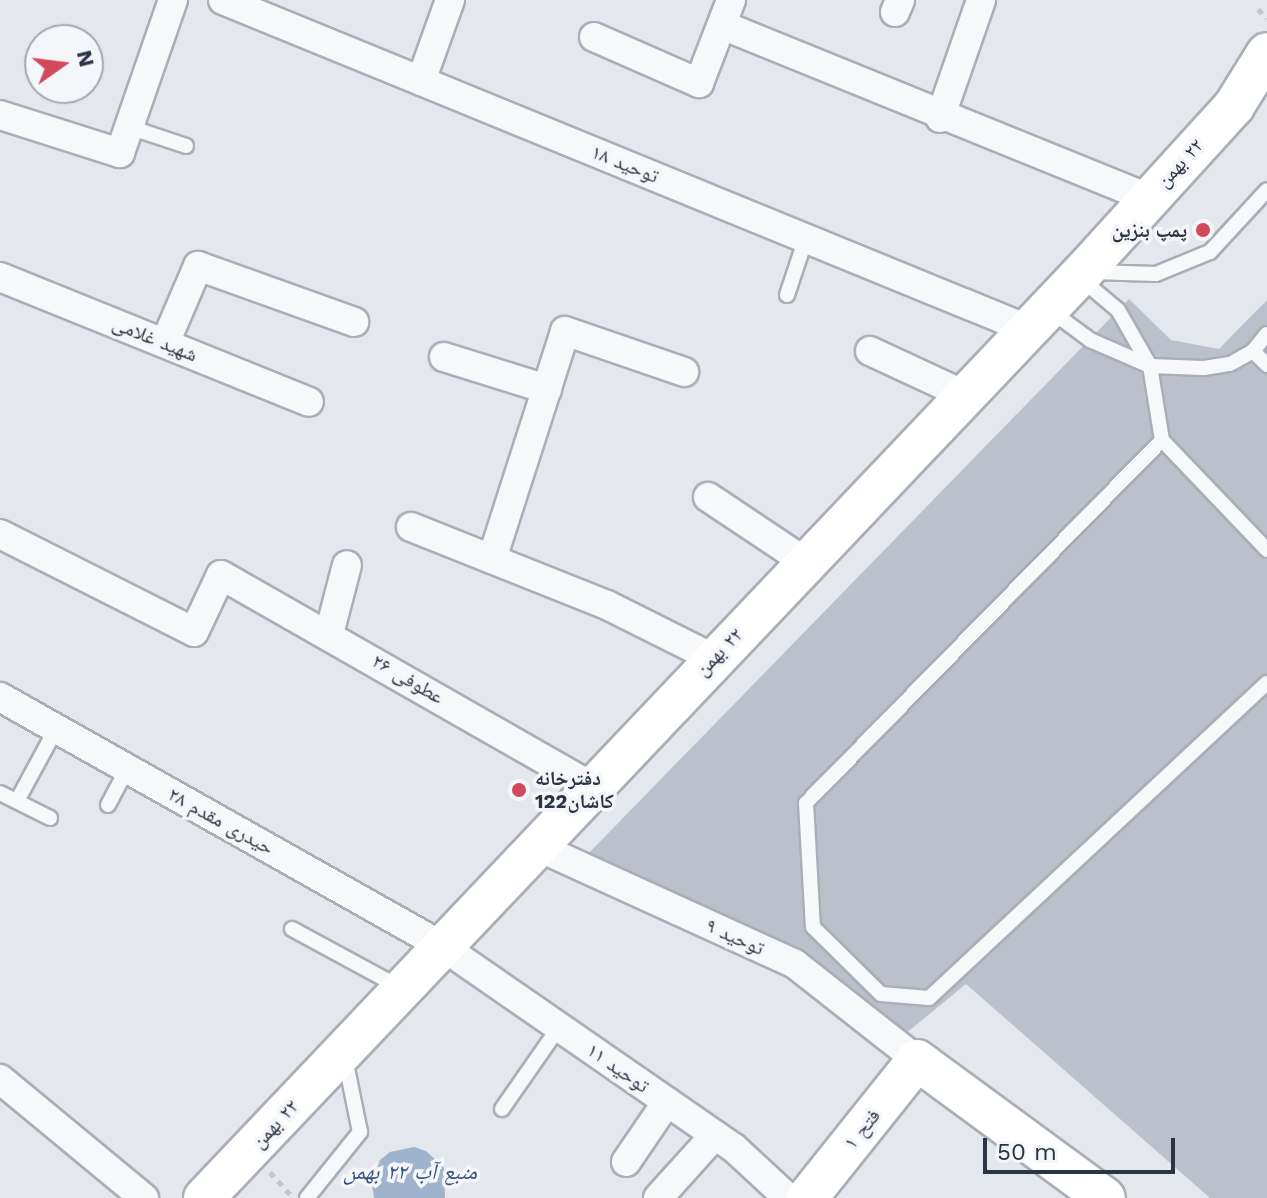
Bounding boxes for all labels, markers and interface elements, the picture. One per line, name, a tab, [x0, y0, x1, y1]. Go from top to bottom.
north arrow	[24, 24, 104, 104]
text: N	[72, 48, 100, 69]
street label: ٢٢ بهمن	[1151, 134, 1209, 192]
street label: توحید ۱۸	[588, 140, 662, 188]
place label: پمپ بنزین	[1112, 218, 1187, 242]
marker: پمپ بنزین	[1194, 221, 1212, 239]
street label: شهید غلامی	[109, 311, 201, 367]
street label: ٢٢ بهمن	[690, 623, 748, 681]
street label: عطوفی ۲۶	[368, 649, 448, 709]
place label: دفترخانه 122کاشان	[535, 766, 614, 813]
marker: دفترخانه 122کاشان	[510, 781, 528, 799]
street label: حیدری مقدم ۲۸	[164, 782, 278, 860]
street label: توحید ۹	[702, 914, 768, 960]
street label: توحید ۱۱	[582, 1038, 654, 1098]
street label: ٢٢ بهمن	[246, 1095, 304, 1153]
street label: فتح ۱	[839, 1104, 885, 1154]
scale bar	[987, 1122, 1179, 1172]
text: 50 m	[997, 1138, 1057, 1166]
water label: منبع آب ۲۲ بهمن	[343, 1159, 477, 1185]

